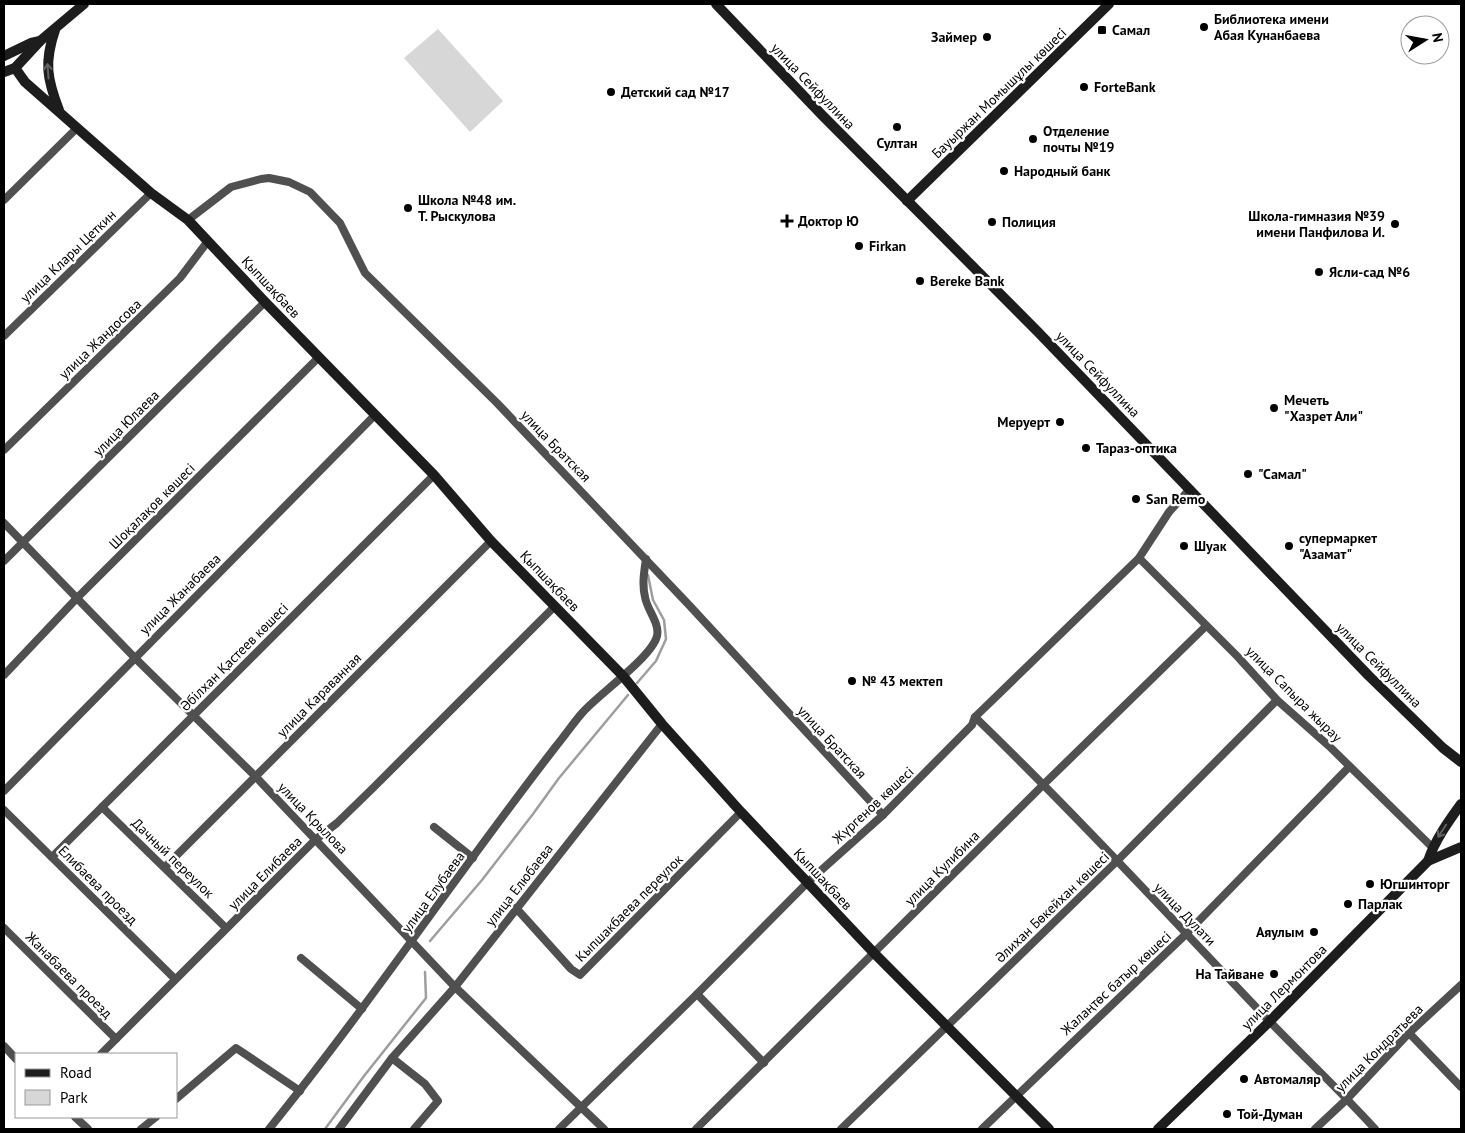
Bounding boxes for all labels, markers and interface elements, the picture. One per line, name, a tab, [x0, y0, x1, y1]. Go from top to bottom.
place label: Библиотека имени Абая Кунанбаева	[1214, 10, 1329, 44]
north arrow	[1400, 15, 1450, 65]
place label: Самал	[1112, 21, 1150, 39]
marker: Библиотека имени Абая Кунанбаева	[1198, 21, 1210, 33]
street label: Бауыржан Момышұлы көшесі	[928, 24, 1070, 162]
marker: Самал	[1096, 24, 1108, 36]
place label: Займер	[931, 28, 977, 46]
marker: Займер	[981, 31, 993, 43]
text: N	[1428, 31, 1447, 44]
street label: улица Сейфуллина	[767, 39, 859, 133]
one-way arrow	[44, 63, 53, 79]
place label: ForteBank	[1094, 78, 1156, 96]
marker: ForteBank	[1078, 81, 1090, 93]
place label: Детский сад №17	[621, 83, 730, 101]
marker: Детский сад №17	[605, 86, 617, 98]
marker: Султан	[891, 121, 903, 133]
place label: Отделение почты №19	[1043, 122, 1115, 156]
marker: Отделение почты №19	[1027, 133, 1039, 145]
place label: Султан	[876, 134, 918, 152]
place label: Народный банк	[1014, 162, 1111, 180]
marker: Народный банк	[998, 165, 1010, 177]
place label: Школа №48 им. Т. Рыскулова	[418, 191, 516, 225]
marker: Школа №48 им. Т. Рыскулова	[402, 202, 414, 214]
street label: улица Клары Цеткин	[16, 206, 120, 306]
place label: Школа-гимназия №39 имени Панфилова И.	[1248, 207, 1385, 241]
place label: Доктор Ю	[798, 212, 859, 230]
place label: Полиция	[1002, 213, 1056, 231]
marker: Доктор Ю	[780, 214, 794, 228]
marker: Полиция	[986, 216, 998, 228]
marker: Школа-гимназия №39 имени Панфилова И.	[1389, 218, 1401, 230]
place label: Firkan	[869, 237, 906, 255]
marker: Firkan	[853, 240, 865, 252]
street label: Қыпшақбаев	[238, 252, 304, 322]
place label: Ясли-сад №6	[1329, 263, 1410, 281]
marker: Ясли-сад №6	[1313, 266, 1325, 278]
place label: Bereke Bank	[930, 272, 1005, 290]
marker: Bereke Bank	[914, 275, 926, 287]
street label: улица Жандосова	[55, 295, 145, 383]
street label: улица Сейфуллина	[1052, 327, 1144, 421]
street label: улица Юлаева	[89, 386, 163, 460]
place label: Мечеть "Хазрет Али"	[1284, 391, 1363, 425]
marker: Мечеть "Хазрет Али"	[1268, 402, 1280, 414]
street label: улица Братская	[517, 406, 595, 486]
place label: Меруерт	[997, 413, 1050, 431]
marker: Меруерт	[1054, 416, 1066, 428]
place label: Тараз-оптика	[1096, 439, 1177, 457]
marker: Тараз-оптика	[1080, 442, 1092, 454]
street label: Шоқалақов көшесі	[105, 459, 199, 553]
place label: "Самал"	[1258, 465, 1307, 483]
marker: "Самал"	[1242, 468, 1254, 480]
place label: San Remo	[1146, 490, 1206, 508]
marker: San Remo	[1130, 493, 1142, 505]
place label: супермаркет "Азамат"	[1299, 529, 1377, 563]
place label: Шуак	[1194, 537, 1227, 555]
marker: Шуак	[1178, 540, 1190, 552]
marker: супермаркет "Азамат"	[1283, 540, 1295, 552]
street label: Қыпшақбаев	[516, 547, 584, 615]
street label: улица Жанабаева	[136, 550, 224, 638]
street label: Әбілхан Қастеев көшесі	[176, 599, 292, 715]
street label: улица Сейфуллина	[1332, 618, 1426, 712]
street label: улица Сапыра жырау	[1242, 642, 1346, 746]
street label: улица Караванная	[273, 649, 365, 741]
place label: № 43 мектеп	[862, 672, 943, 690]
marker: № 43 мектеп	[846, 675, 858, 687]
street label: улица Братская	[794, 702, 870, 782]
street label: Жүргенов көшесі	[828, 763, 917, 848]
street label: улица Крылова	[274, 778, 352, 858]
street label: Дачный переулок	[128, 814, 218, 902]
one-way arrow	[1437, 824, 1447, 838]
street label: улица Кулибина	[901, 827, 983, 909]
street label: улица Елибаева	[224, 832, 306, 914]
street label: улица Елюбаева	[481, 840, 557, 930]
street label: Елибаева проезд	[55, 842, 142, 929]
street label: Қыпшақбаев	[790, 844, 856, 914]
street label: улица Елубаева	[398, 848, 469, 936]
street label: Әлихан Бөкейхан көшесі	[991, 848, 1113, 966]
street label: Кыпшакбаева переулок	[571, 850, 687, 966]
place label: Югшинторг	[1380, 875, 1450, 893]
street label: улица Дулати	[1150, 878, 1220, 950]
marker: Югшинторг	[1364, 878, 1376, 890]
place label: Парлак	[1358, 895, 1403, 913]
marker: Парлак	[1342, 898, 1354, 910]
place label: Аяулым	[1256, 923, 1304, 941]
marker: Аяулым	[1308, 926, 1320, 938]
street label: Жанабаева проезд	[21, 927, 116, 1022]
street label: Жалаңтөс батыр көшесі	[1056, 927, 1175, 1040]
street label: улица Лермонтова	[1237, 940, 1331, 1034]
place label: На Тайване	[1195, 965, 1264, 983]
marker: На Тайване	[1268, 968, 1280, 980]
street label: улица Кондратьева	[1331, 1000, 1427, 1096]
legend	[15, 1053, 178, 1118]
text: Road	[60, 1063, 92, 1082]
place label: Автомаляр	[1254, 1070, 1321, 1088]
marker: Автомаляр	[1238, 1073, 1250, 1085]
text: Park	[60, 1088, 88, 1107]
place label: Той-Думан	[1237, 1105, 1303, 1123]
marker: Той-Думан	[1221, 1108, 1233, 1120]

